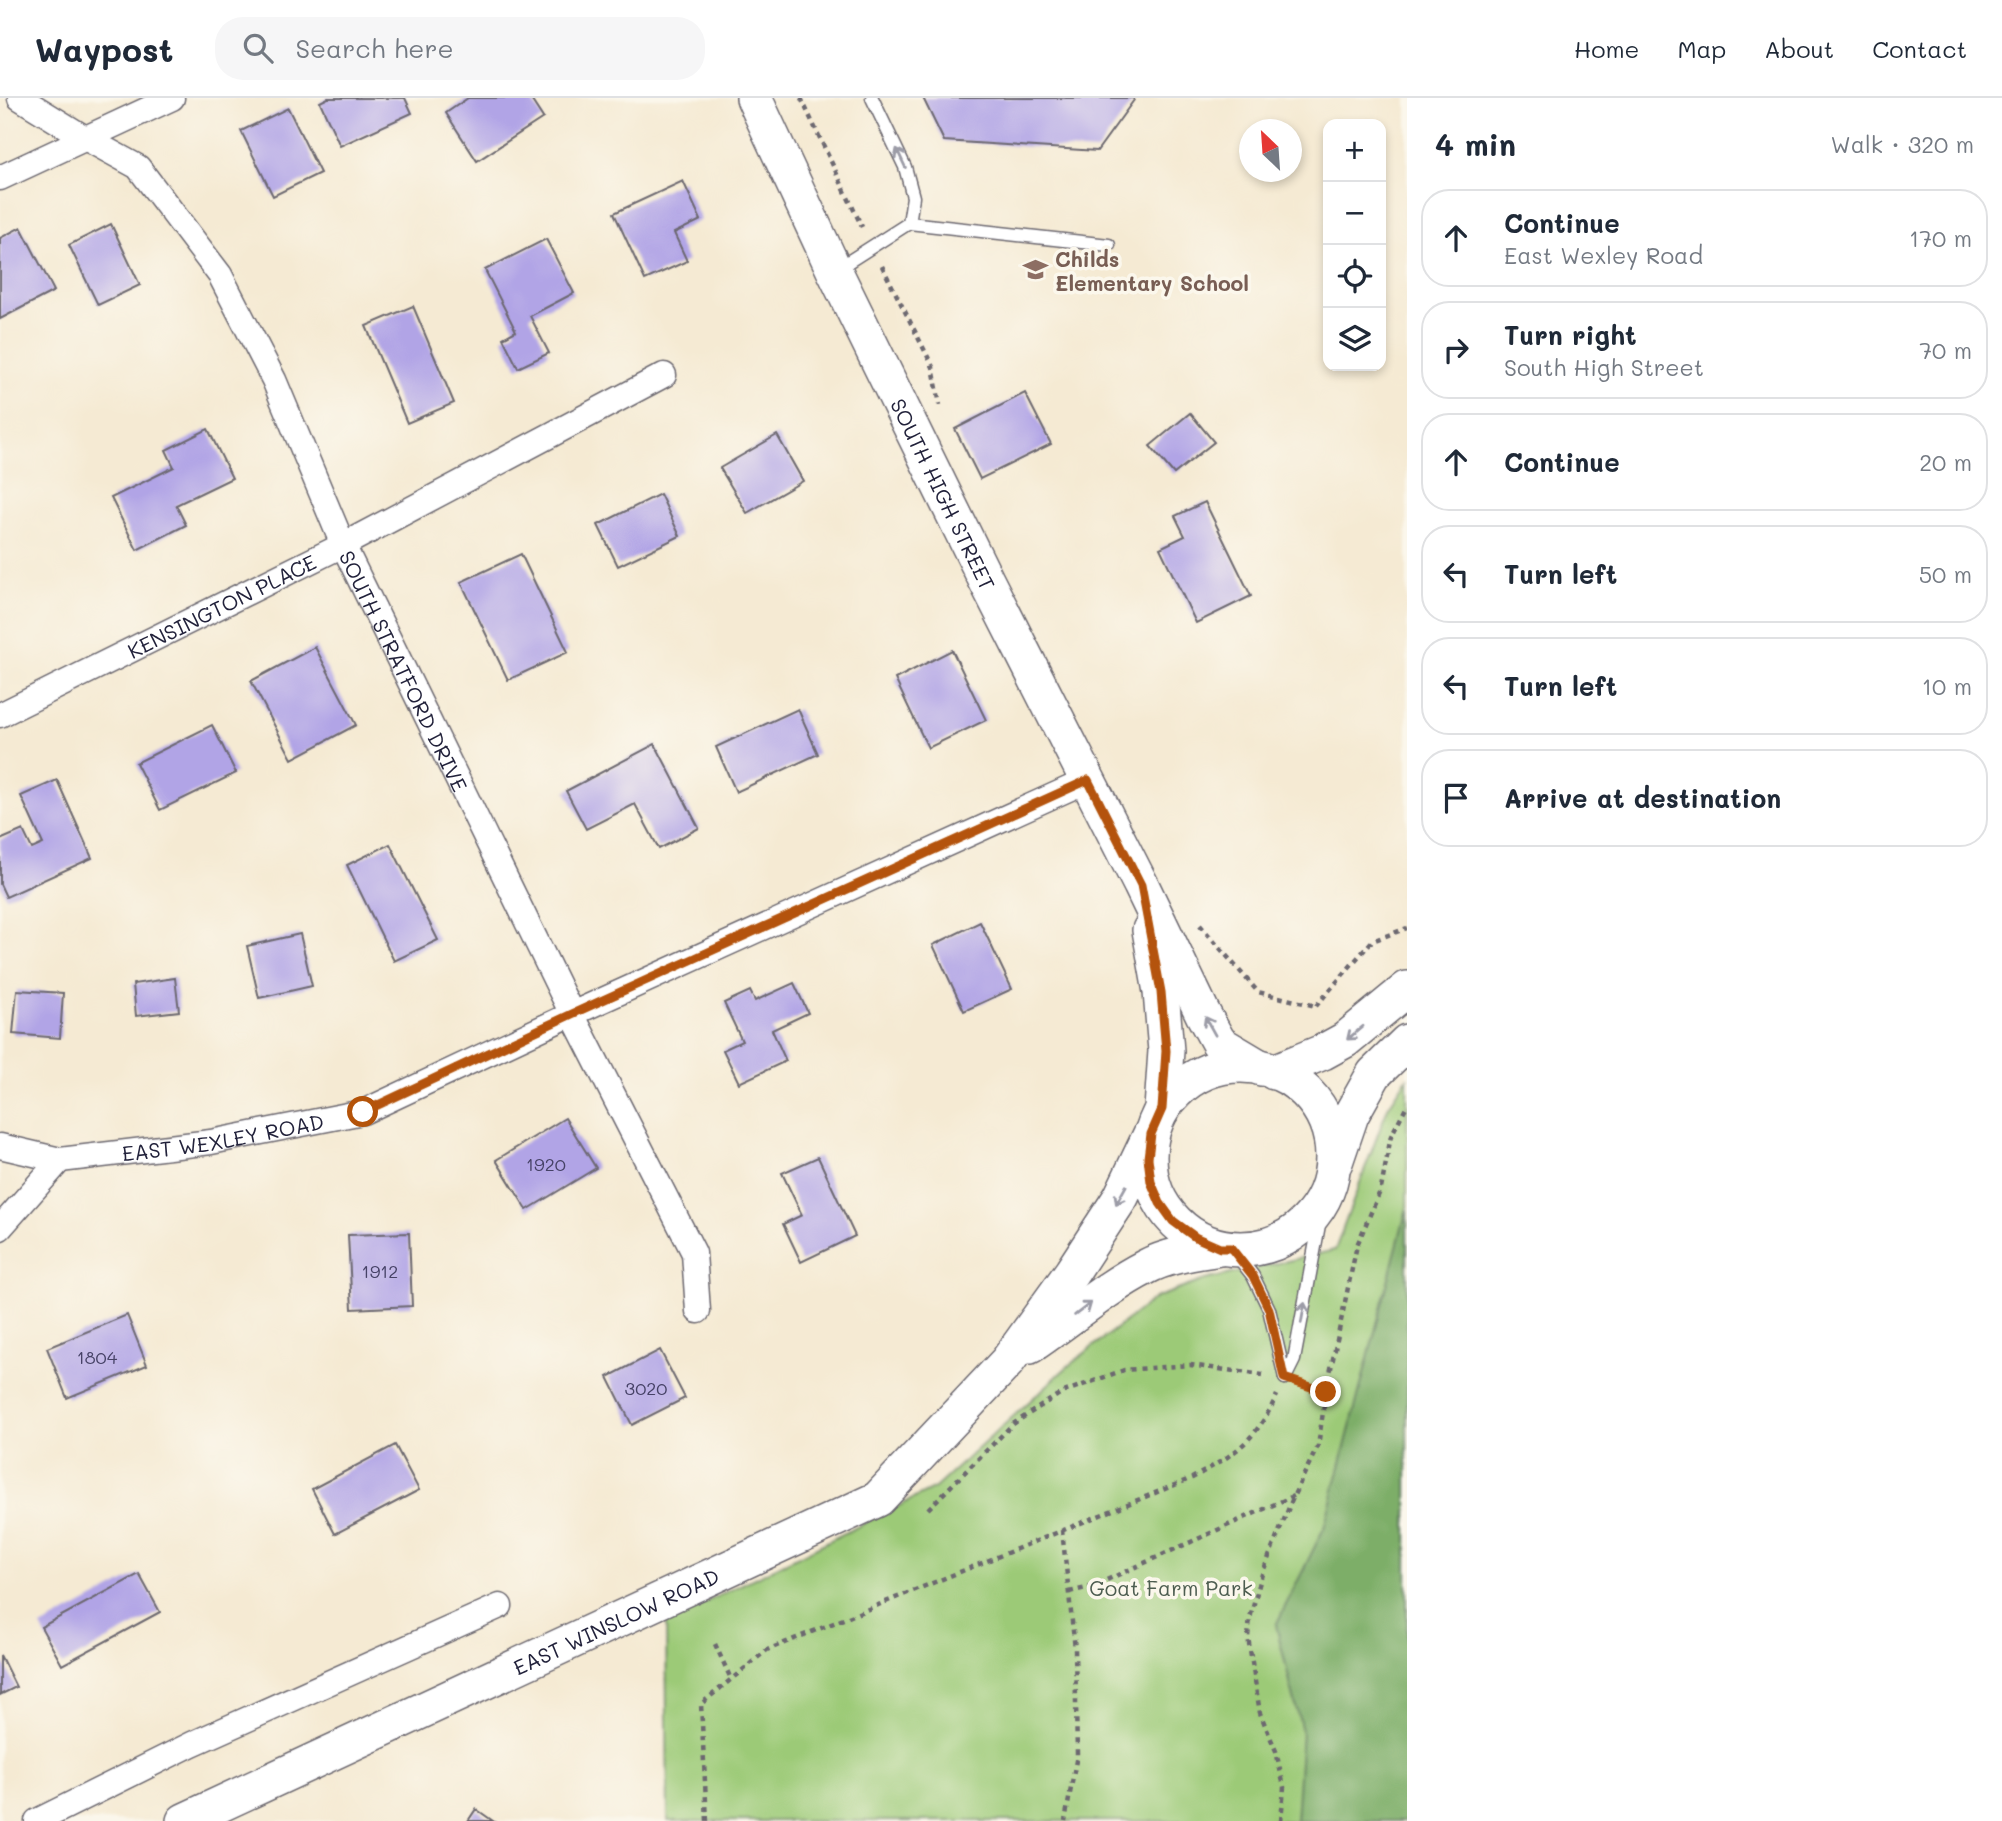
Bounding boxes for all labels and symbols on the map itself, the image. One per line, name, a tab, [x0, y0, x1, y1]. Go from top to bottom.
north arrow	[1239, 119, 1302, 182]
one-way arrow	[894, 148, 907, 169]
place label: Childs Elementary School	[1055, 245, 1249, 297]
school or university icon: Childs Elementary School	[1021, 256, 1049, 284]
street label: SOUTH HIGH STREET	[885, 394, 1002, 594]
street label: SOUTH STRATFORD DRIVE	[334, 546, 475, 795]
street label: KENSINGTON PLACE	[122, 547, 320, 663]
one-way arrow	[1203, 1016, 1216, 1037]
one-way arrow	[1346, 1025, 1364, 1040]
route start	[347, 1096, 378, 1127]
street label: EAST WEXLEY ROAD	[120, 1107, 326, 1166]
house number: 1920	[526, 1152, 566, 1176]
one-way arrow	[1114, 1185, 1128, 1205]
house number: 1912	[362, 1259, 398, 1283]
one-way arrow	[1073, 1301, 1091, 1316]
one-way arrow	[1297, 1302, 1310, 1325]
house number: 1804	[77, 1345, 118, 1369]
house number: 3020	[625, 1376, 667, 1400]
route end	[1310, 1376, 1341, 1407]
street label: EAST WINSLOW ROAD	[509, 1561, 723, 1680]
park label: Goat Farm Park	[1089, 1574, 1253, 1601]

